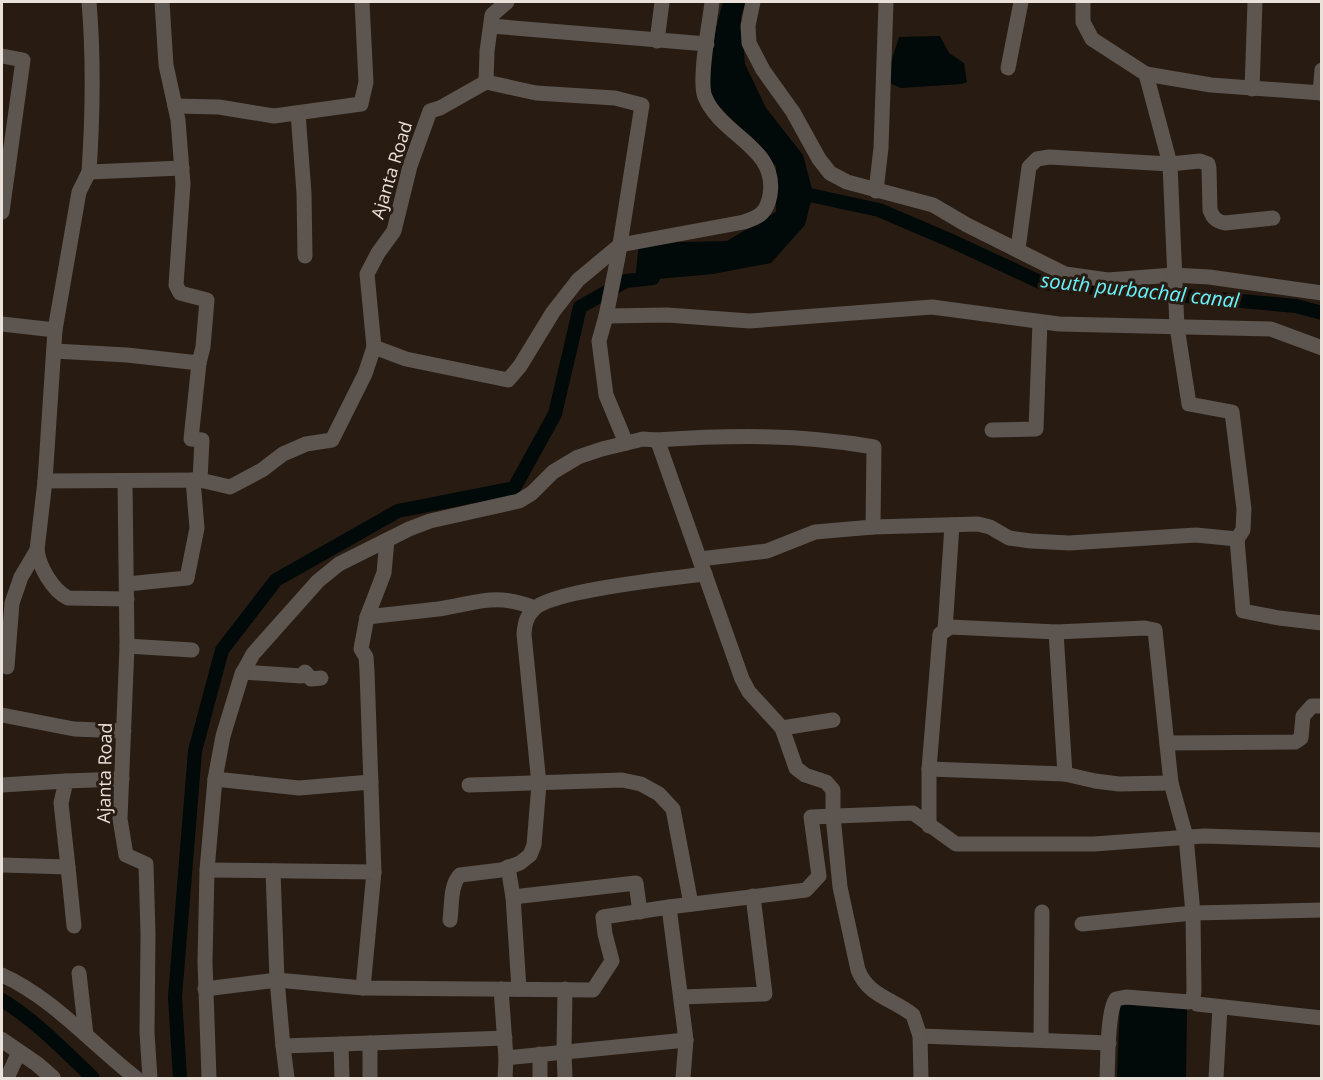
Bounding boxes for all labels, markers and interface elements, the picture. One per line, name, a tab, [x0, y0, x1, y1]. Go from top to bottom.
street label: Ajanta Road	[365, 118, 417, 222]
water label: south purbachal canal	[1040, 266, 1241, 314]
street label: Ajanta Road	[91, 722, 117, 824]

